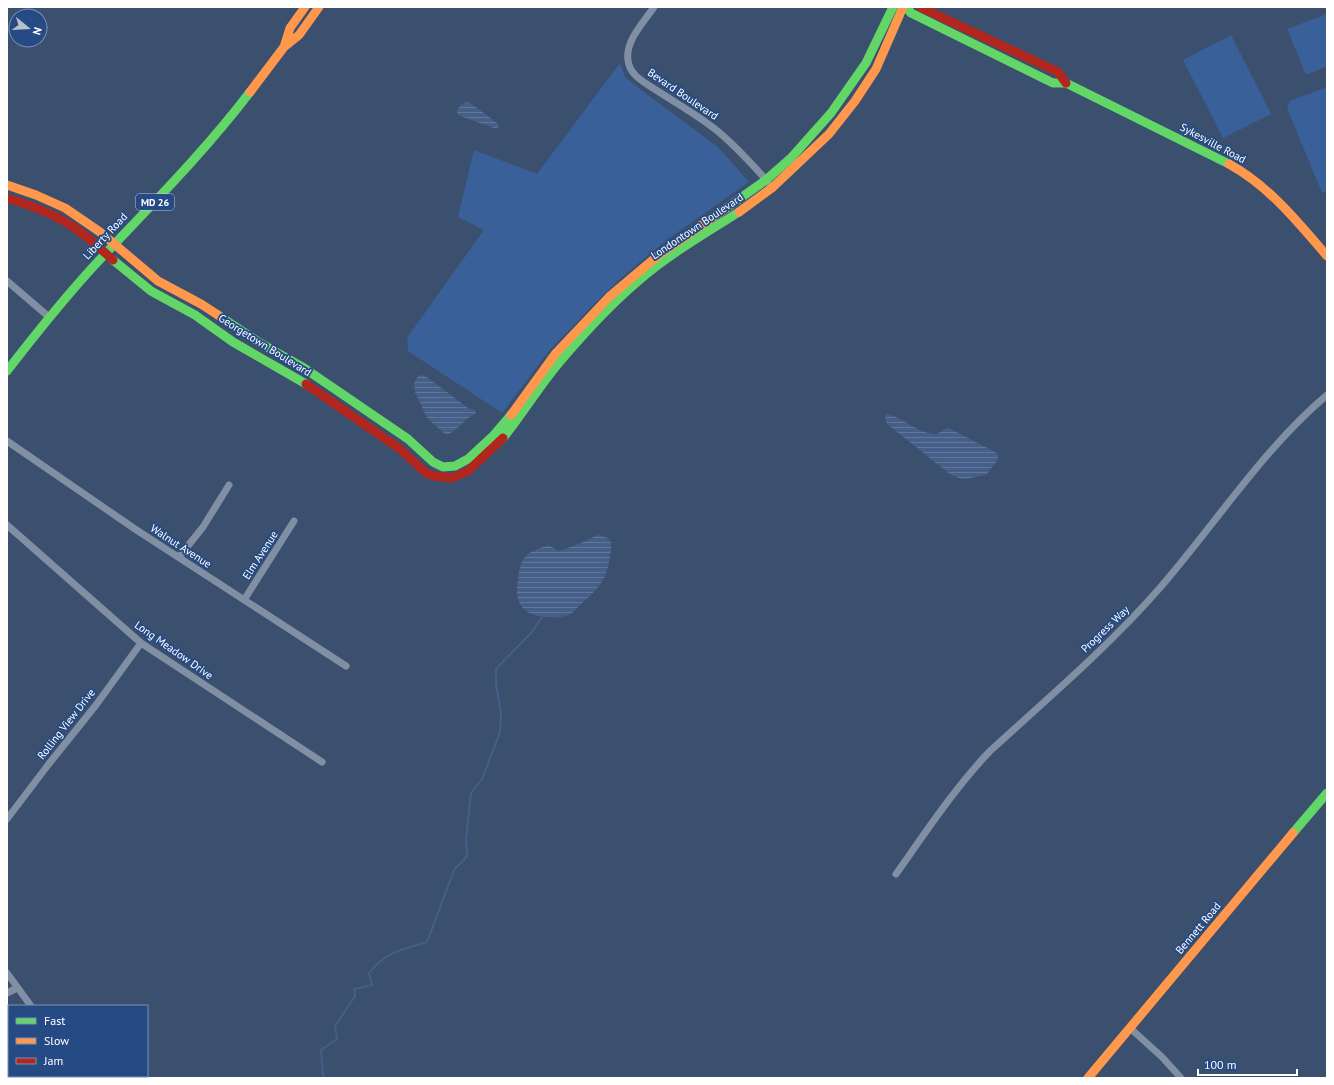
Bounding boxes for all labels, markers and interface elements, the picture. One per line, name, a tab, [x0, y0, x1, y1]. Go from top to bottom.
north arrow	[8, 8, 48, 48]
text: N	[30, 25, 45, 37]
street label: Bevard Boulevard	[645, 65, 721, 123]
street label: Sykesville Road	[1178, 120, 1248, 166]
street label: Londontown Boulevard	[648, 190, 746, 262]
road number: MD 26	[136, 194, 174, 210]
street label: Liberty Road	[80, 210, 130, 262]
street label: Georgetown Boulevard	[216, 311, 314, 379]
street label: Walnut Avenue	[148, 521, 214, 571]
street label: Elm Avenue	[239, 528, 281, 582]
street label: Progress Way	[1078, 602, 1133, 656]
street label: Long Meadow Drive	[132, 618, 216, 683]
street label: Rolling View Drive	[34, 686, 98, 762]
street label: Bennett Road	[1172, 899, 1224, 957]
legend	[8, 1005, 148, 1077]
text: Fast	[44, 1013, 65, 1028]
text: Slow	[44, 1033, 69, 1048]
scale bar	[1198, 1051, 1297, 1077]
text: Jam	[43, 1053, 63, 1068]
text: 100 m	[1204, 1057, 1237, 1072]

